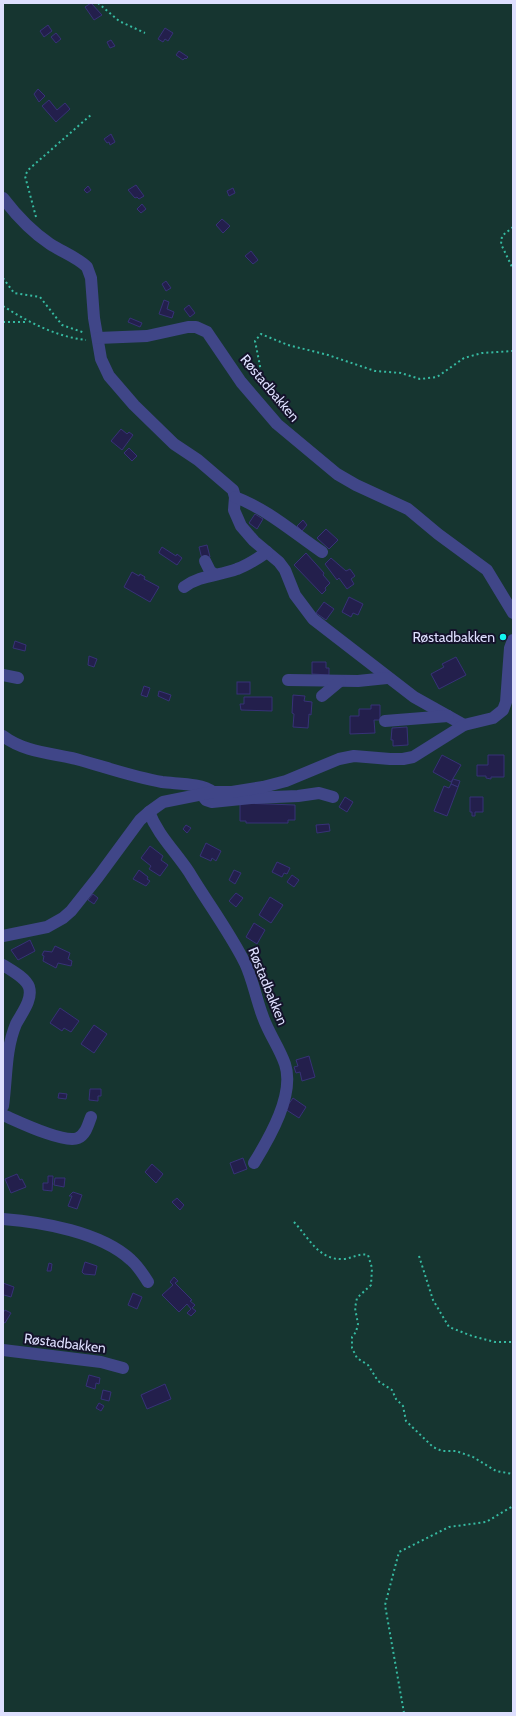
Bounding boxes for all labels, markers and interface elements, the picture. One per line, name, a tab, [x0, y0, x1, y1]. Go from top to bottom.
street label: Røstadbakken	[237, 351, 304, 426]
place label: Røstadbakken	[412, 628, 495, 646]
marker: Røstadbakken	[498, 632, 508, 642]
street label: Røstadbakken	[244, 944, 292, 1028]
street label: Røstadbakken	[23, 1329, 107, 1357]

